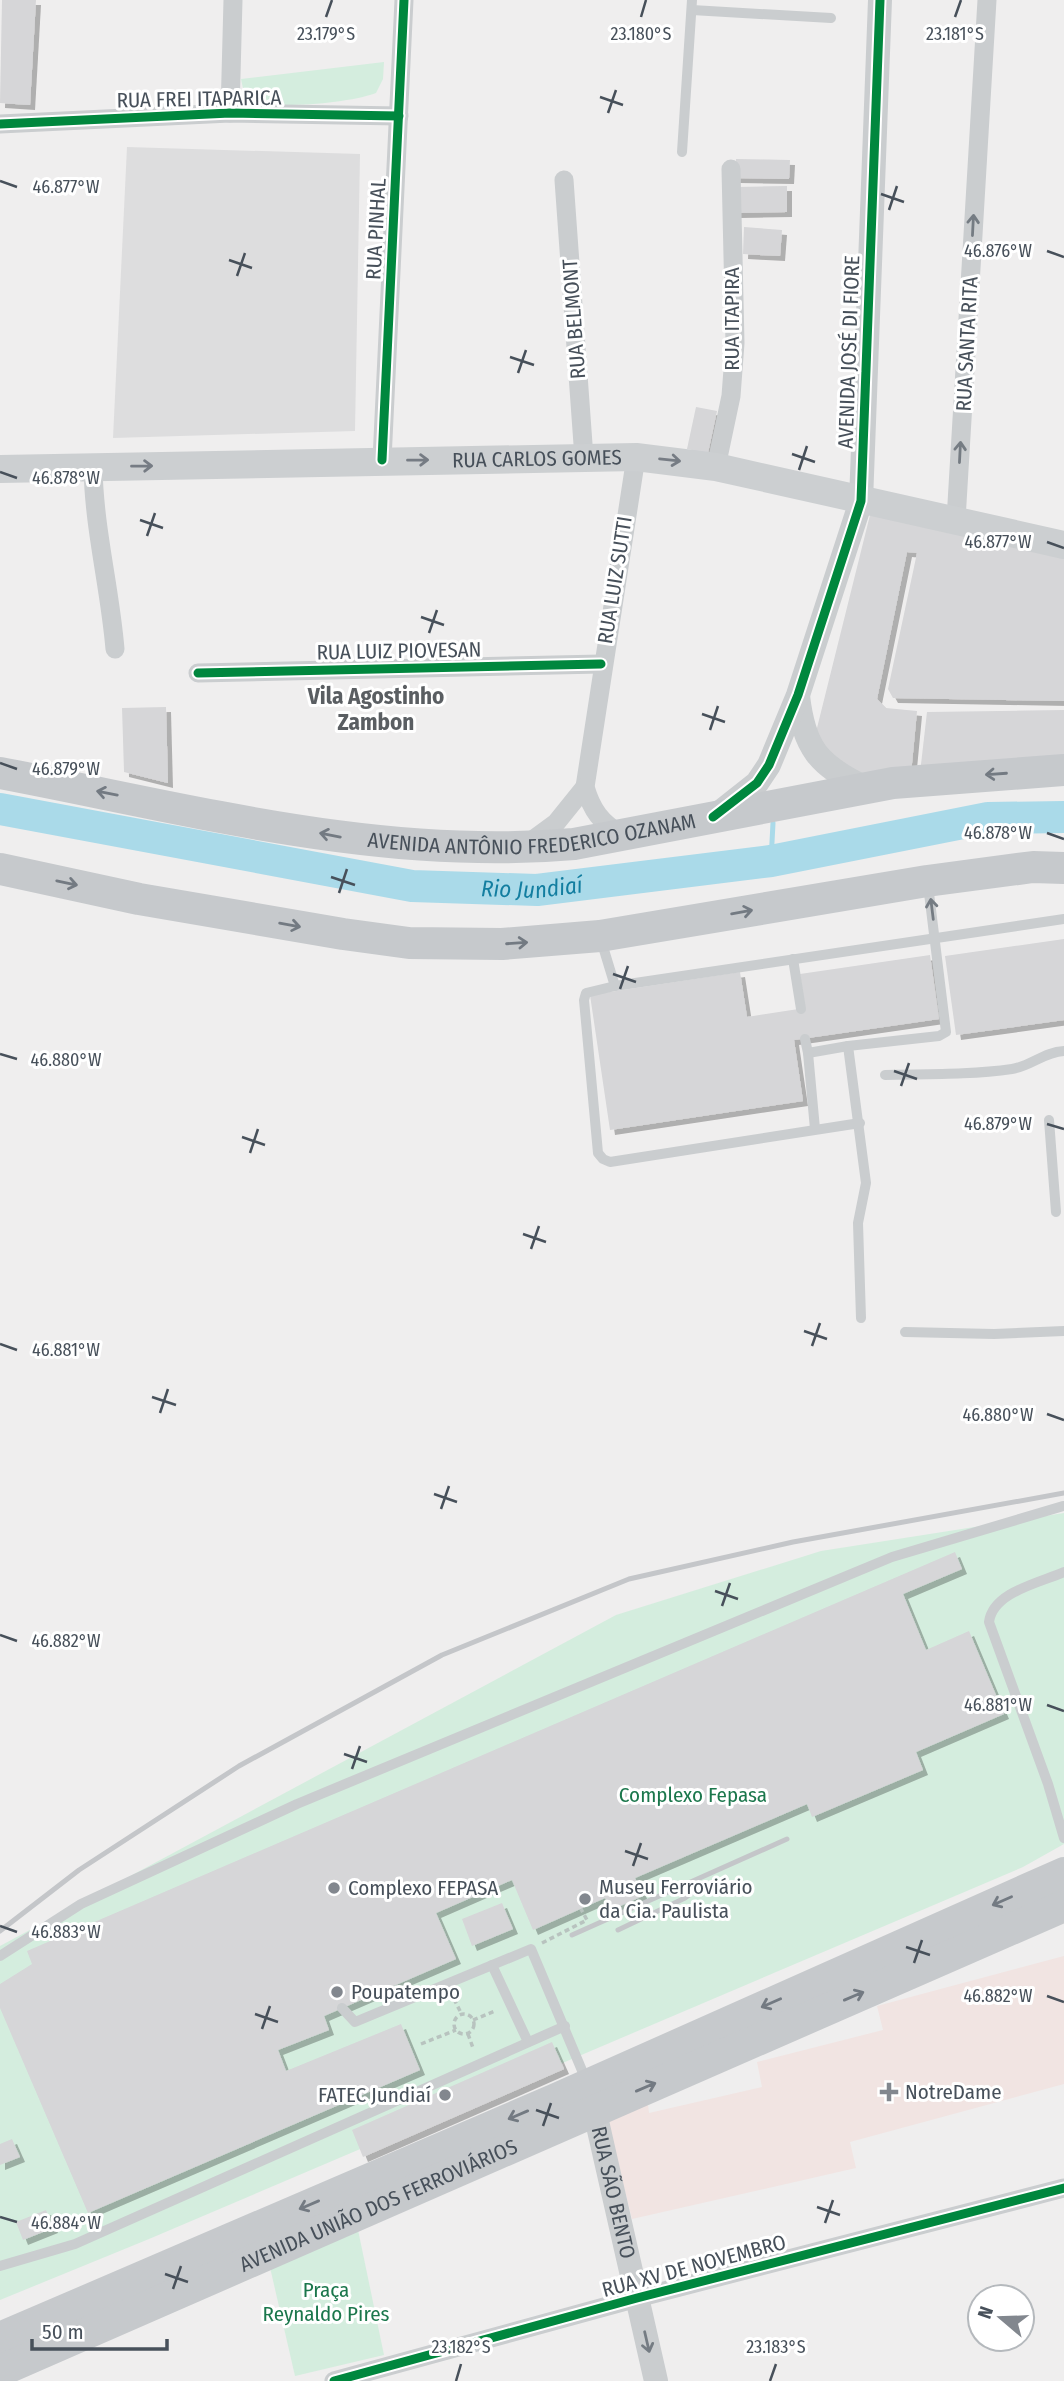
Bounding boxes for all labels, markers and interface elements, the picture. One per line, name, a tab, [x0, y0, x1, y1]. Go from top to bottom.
text: 23.179°S	[297, 23, 355, 45]
text: 23.180°S	[611, 23, 671, 45]
text: 23.181°S	[926, 23, 984, 45]
street label: RUA FREI ITAPARICA	[116, 85, 282, 113]
text: 46.877°W	[33, 176, 100, 198]
street label: RUA PINHAL	[360, 177, 392, 280]
one-way arrow	[967, 214, 980, 237]
text: 46.876°W	[964, 240, 1032, 262]
street label: AVENIDA JOSÉ DI FIORE	[833, 255, 865, 449]
street label: RUA BELMONT	[557, 258, 591, 380]
street label: RUA ITAPIRA	[719, 267, 745, 371]
street label: RUA SANTA RITA	[950, 276, 984, 412]
one-way arrow	[954, 441, 967, 464]
street label: RUA CARLOS GOMES	[452, 444, 622, 473]
one-way arrow	[406, 453, 429, 467]
one-way arrow	[658, 453, 681, 466]
one-way arrow	[130, 460, 153, 473]
text: 46.878°W	[32, 467, 101, 489]
street label: RUA LUIZ SUTTI	[592, 514, 638, 646]
text: 46.877°W	[965, 531, 1032, 553]
street label: RUA LUIZ PIOVESAN	[316, 637, 482, 665]
district label: Vila Agostinho Zambon	[307, 682, 444, 736]
text: 46.879°W	[32, 758, 100, 780]
one-way arrow	[985, 768, 1008, 781]
one-way arrow	[96, 786, 118, 799]
street label: AVENIDA ANTÔNIO FREDERICO OZANAM	[366, 808, 698, 860]
text: 46.878°W	[964, 822, 1033, 844]
one-way arrow	[319, 828, 342, 841]
water label: Rio Jundiaí	[481, 870, 585, 904]
one-way arrow	[55, 877, 78, 891]
one-way arrow	[925, 898, 938, 921]
one-way arrow	[730, 905, 753, 919]
one-way arrow	[278, 919, 301, 932]
one-way arrow	[505, 936, 527, 949]
text: 46.880°W	[31, 1049, 102, 1071]
text: 46.879°W	[964, 1113, 1032, 1135]
text: 46.881°W	[32, 1339, 100, 1361]
text: 46.880°W	[963, 1404, 1034, 1426]
text: 46.882°W	[31, 1630, 101, 1652]
text: 46.881°W	[964, 1694, 1032, 1716]
park label: Complexo Fepasa	[619, 1782, 767, 1808]
place label: Museu Ferroviário da Cia. Paulista	[599, 1874, 753, 1924]
place label: Complexo FEPASA	[348, 1875, 498, 1901]
marker: Complexo FEPASA	[326, 1880, 342, 1896]
marker: Museu Ferroviário da Cia. Paulista	[577, 1891, 593, 1907]
one-way arrow	[991, 1895, 1013, 1908]
text: 46.883°W	[31, 1921, 101, 1943]
place label: Poupatempo	[351, 1979, 460, 2005]
marker: Poupatempo	[329, 1984, 345, 2000]
text: 46.882°W	[963, 1985, 1033, 2007]
one-way arrow	[843, 1989, 865, 2002]
one-way arrow	[761, 1997, 782, 2010]
place label: NotreDame	[905, 2079, 1002, 2105]
one-way arrow	[634, 2080, 656, 2093]
place label: FATEC Jundiaí	[318, 2082, 431, 2108]
marker: NotreDame	[879, 2082, 899, 2102]
marker: FATEC Jundiaí	[437, 2087, 453, 2103]
one-way arrow	[508, 2109, 530, 2122]
street label: RUA SÃO BENTO	[586, 2124, 641, 2261]
street label: AVENIDA UNIÃO DOS FERROVIÁRIOS	[235, 2133, 521, 2278]
one-way arrow	[299, 2199, 321, 2212]
text: 46.884°W	[31, 2212, 102, 2234]
street label: RUA XV DE NOVEMBRO	[599, 2229, 789, 2303]
park label: Praça Reynaldo Pires	[263, 2277, 390, 2327]
north arrow	[966, 2283, 1036, 2353]
text: N	[973, 2303, 998, 2322]
scale bar	[32, 2308, 166, 2352]
text: 50 m	[42, 2319, 84, 2345]
one-way arrow	[641, 2330, 654, 2353]
text: 23.182°S	[431, 2336, 491, 2358]
text: 23.183°S	[746, 2336, 806, 2358]

